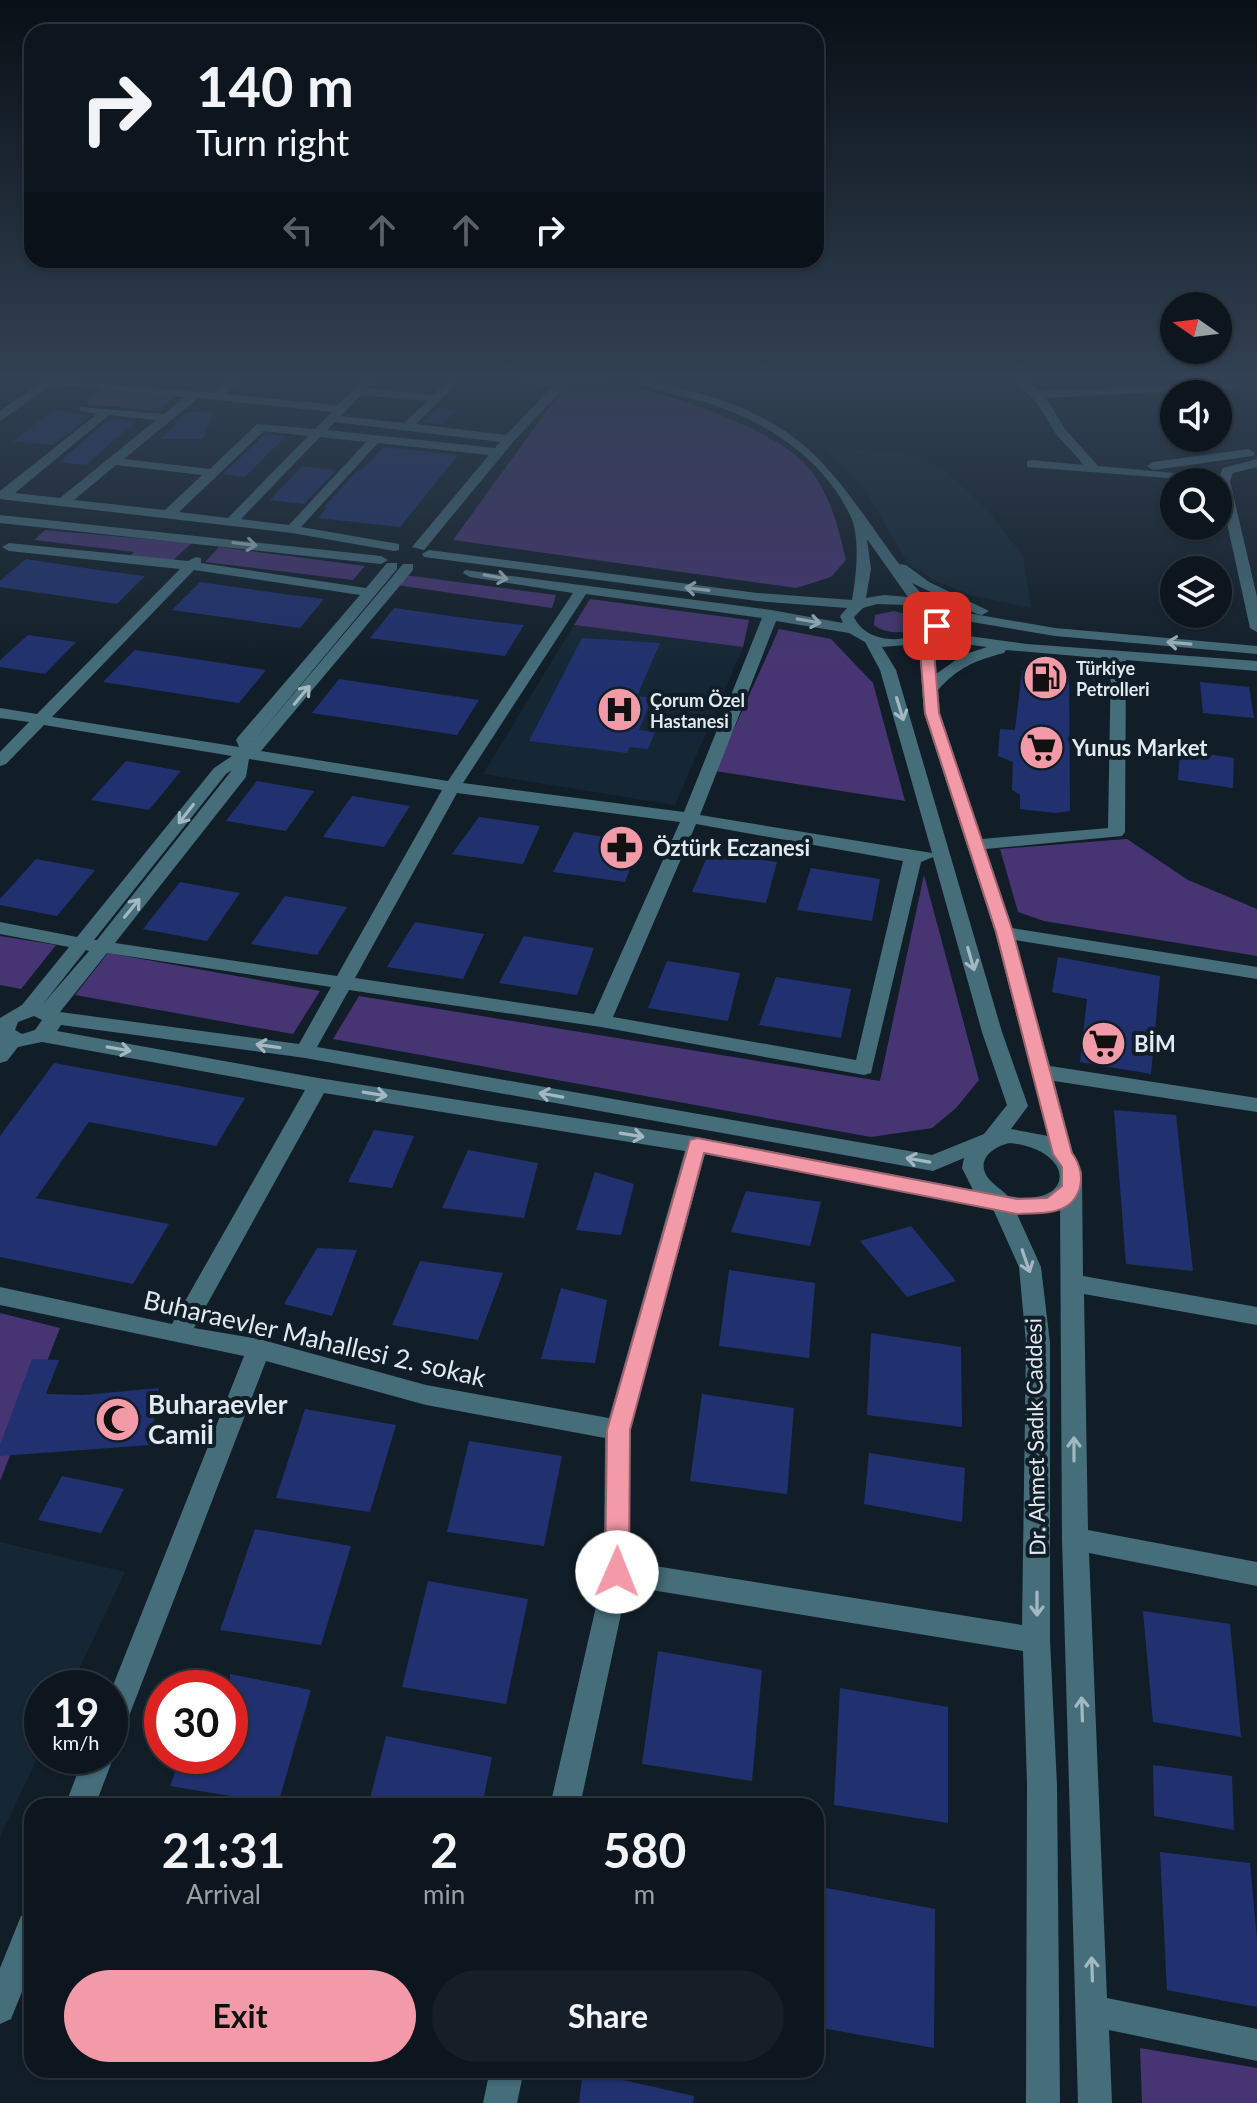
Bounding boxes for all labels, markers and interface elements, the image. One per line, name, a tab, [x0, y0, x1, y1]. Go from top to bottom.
text: 140 m	[196, 52, 354, 119]
icon: right	[64, 56, 168, 160]
text: Turn right	[196, 120, 349, 164]
icon: left	[276, 208, 320, 252]
icon: ahead	[360, 208, 404, 252]
icon: ahead	[444, 208, 488, 252]
icon: right	[528, 208, 572, 252]
north arrow	[1160, 292, 1232, 364]
map controls	[1160, 292, 1232, 628]
button: sound	[1160, 380, 1232, 452]
button: search	[1160, 468, 1232, 540]
one-way arrow	[231, 536, 258, 551]
button: layers	[1160, 556, 1232, 628]
one-way arrow	[483, 570, 508, 585]
one-way arrow	[684, 582, 711, 597]
pin	[903, 592, 971, 660]
icon: arrive	[915, 604, 959, 648]
one-way arrow	[796, 615, 821, 630]
one-way arrow	[1166, 635, 1193, 650]
fuel station icon: Türkiye Petrolleri	[1021, 654, 1069, 702]
place label: Türkiye Petrolleri	[1076, 657, 1150, 700]
one-way arrow	[293, 686, 311, 706]
hospital icon: Çorum Özel Hastanesi	[595, 686, 643, 734]
place label: Çorum Özel Hastanesi	[650, 689, 745, 732]
one-way arrow	[893, 696, 908, 722]
supermarket icon: Yunus Market	[1017, 723, 1065, 771]
place label: Yunus Market	[1071, 734, 1208, 761]
one-way arrow	[177, 803, 194, 824]
pharmacy icon: Öztürk Eczanesi	[598, 823, 646, 871]
place label: Öztürk Eczanesi	[653, 834, 810, 861]
one-way arrow	[123, 898, 141, 919]
one-way arrow	[964, 946, 979, 972]
supermarket icon: BİM	[1079, 1019, 1127, 1067]
place label: BİM	[1134, 1030, 1176, 1057]
one-way arrow	[255, 1038, 281, 1053]
one-way arrow	[106, 1043, 131, 1058]
one-way arrow	[539, 1087, 565, 1102]
one-way arrow	[362, 1088, 387, 1103]
one-way arrow	[619, 1128, 644, 1143]
one-way arrow	[905, 1152, 931, 1167]
one-way arrow	[1020, 1248, 1035, 1273]
street label: Buharaevler Mahallesi 2. sokak	[141, 1283, 490, 1393]
street label: Dr. Ahmet Sadık Caddesi	[1019, 1318, 1051, 1556]
place label: Buharaevler Camiİ	[148, 1388, 288, 1450]
mosque icon: Buharaevler Camiİ	[93, 1395, 141, 1443]
one-way arrow	[1067, 1436, 1082, 1463]
position arrow	[575, 1530, 659, 1614]
one-way arrow	[1029, 1590, 1044, 1617]
speed limit sign: 30	[144, 1670, 248, 1774]
text: 19	[53, 1688, 99, 1736]
one-way arrow	[1074, 1696, 1089, 1723]
text: km/h	[53, 1730, 99, 1754]
text: 21:31	[162, 1821, 285, 1878]
text: 2	[430, 1821, 458, 1878]
text: 580	[603, 1821, 686, 1878]
text: Arrival	[186, 1878, 261, 1910]
text: min	[423, 1878, 465, 1910]
text: m	[634, 1878, 655, 1910]
one-way arrow	[1084, 1956, 1099, 1983]
button: Exit	[64, 1970, 416, 2062]
button: Share	[432, 1970, 784, 2062]

